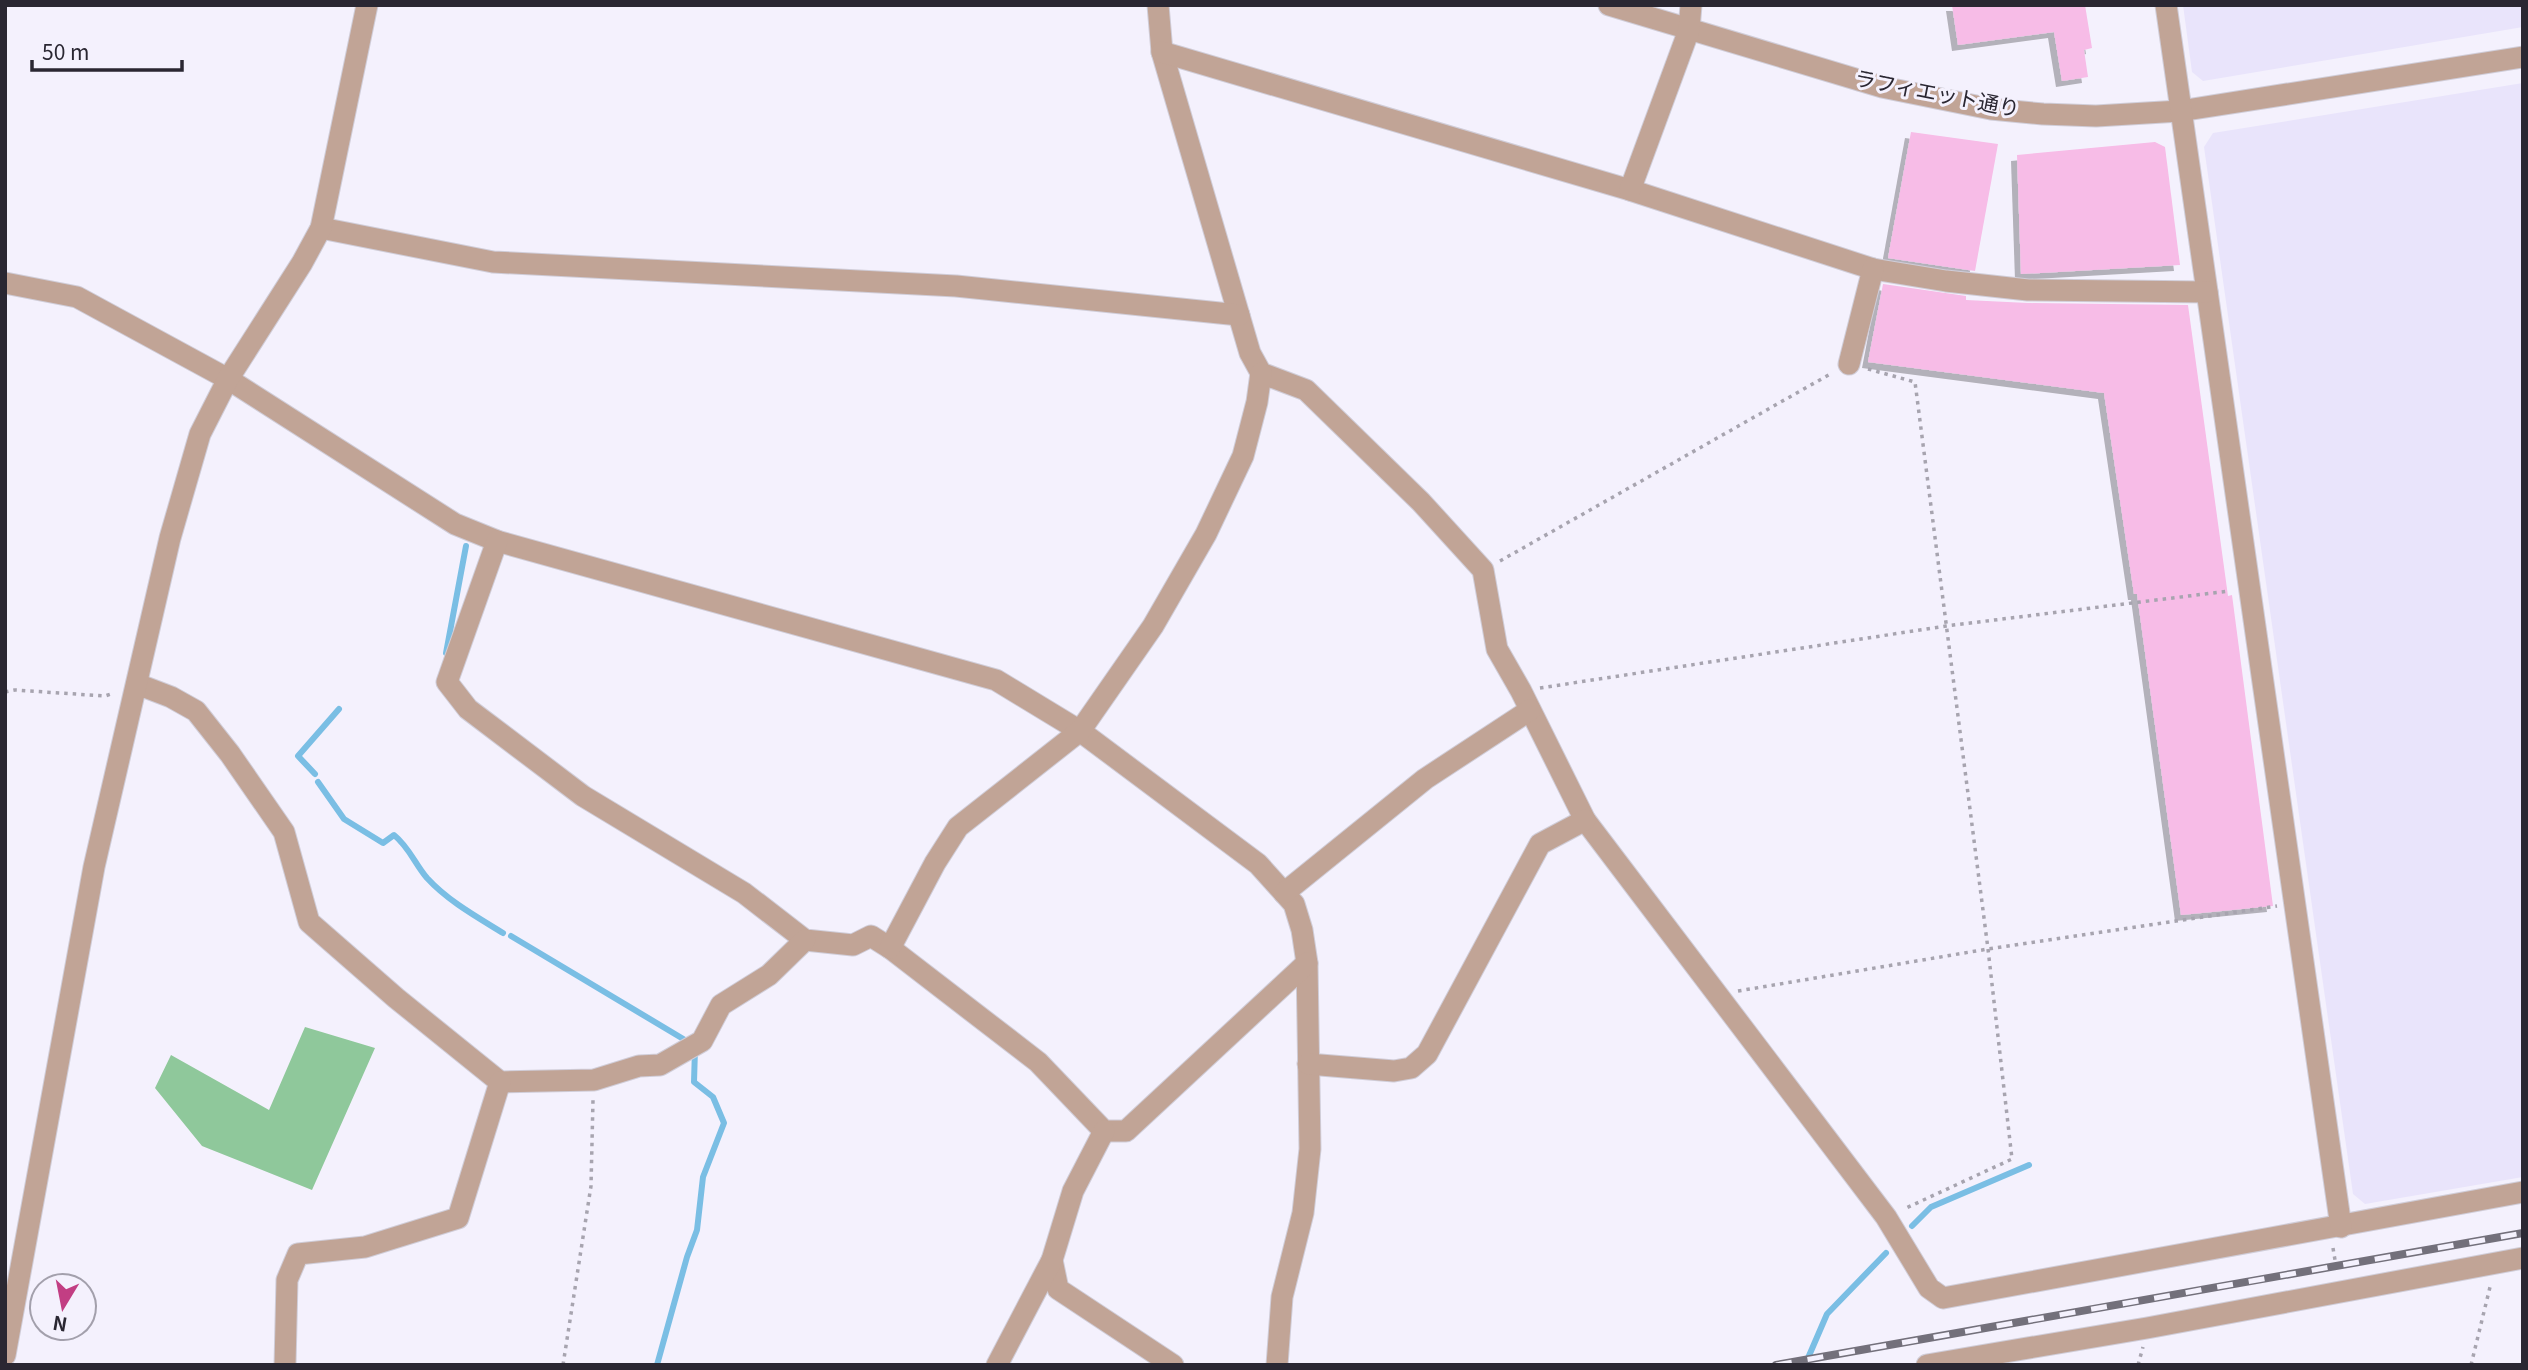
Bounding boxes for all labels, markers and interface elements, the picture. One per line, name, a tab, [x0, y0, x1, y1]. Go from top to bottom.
scale bar	[32, 28, 182, 72]
text: 50 m	[42, 36, 89, 66]
street label: ラフィエット通り	[1852, 61, 2023, 123]
north arrow	[28, 1272, 98, 1342]
text: N	[50, 1311, 69, 1340]

